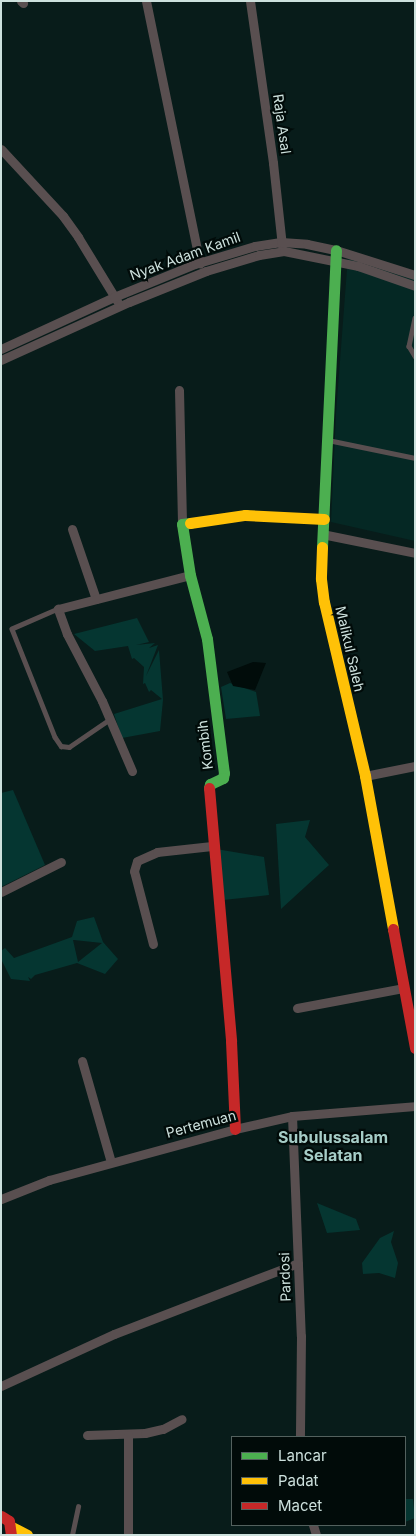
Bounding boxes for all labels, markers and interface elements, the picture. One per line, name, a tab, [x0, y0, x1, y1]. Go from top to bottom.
street label: Raja Asal	[269, 93, 295, 155]
street label: Nyak Adam Kamil	[127, 228, 243, 284]
street label: Malikul Saleh	[332, 605, 368, 693]
street label: Kombih	[194, 719, 216, 771]
street label: Pertemuan	[164, 1107, 238, 1141]
district label: Subulussalam Selatan	[278, 1127, 388, 1165]
street label: Pardosi	[276, 1252, 294, 1302]
legend	[231, 1436, 406, 1526]
text: Lancar	[278, 1446, 327, 1465]
text: Padat	[278, 1471, 319, 1490]
text: Macet	[278, 1496, 322, 1515]

